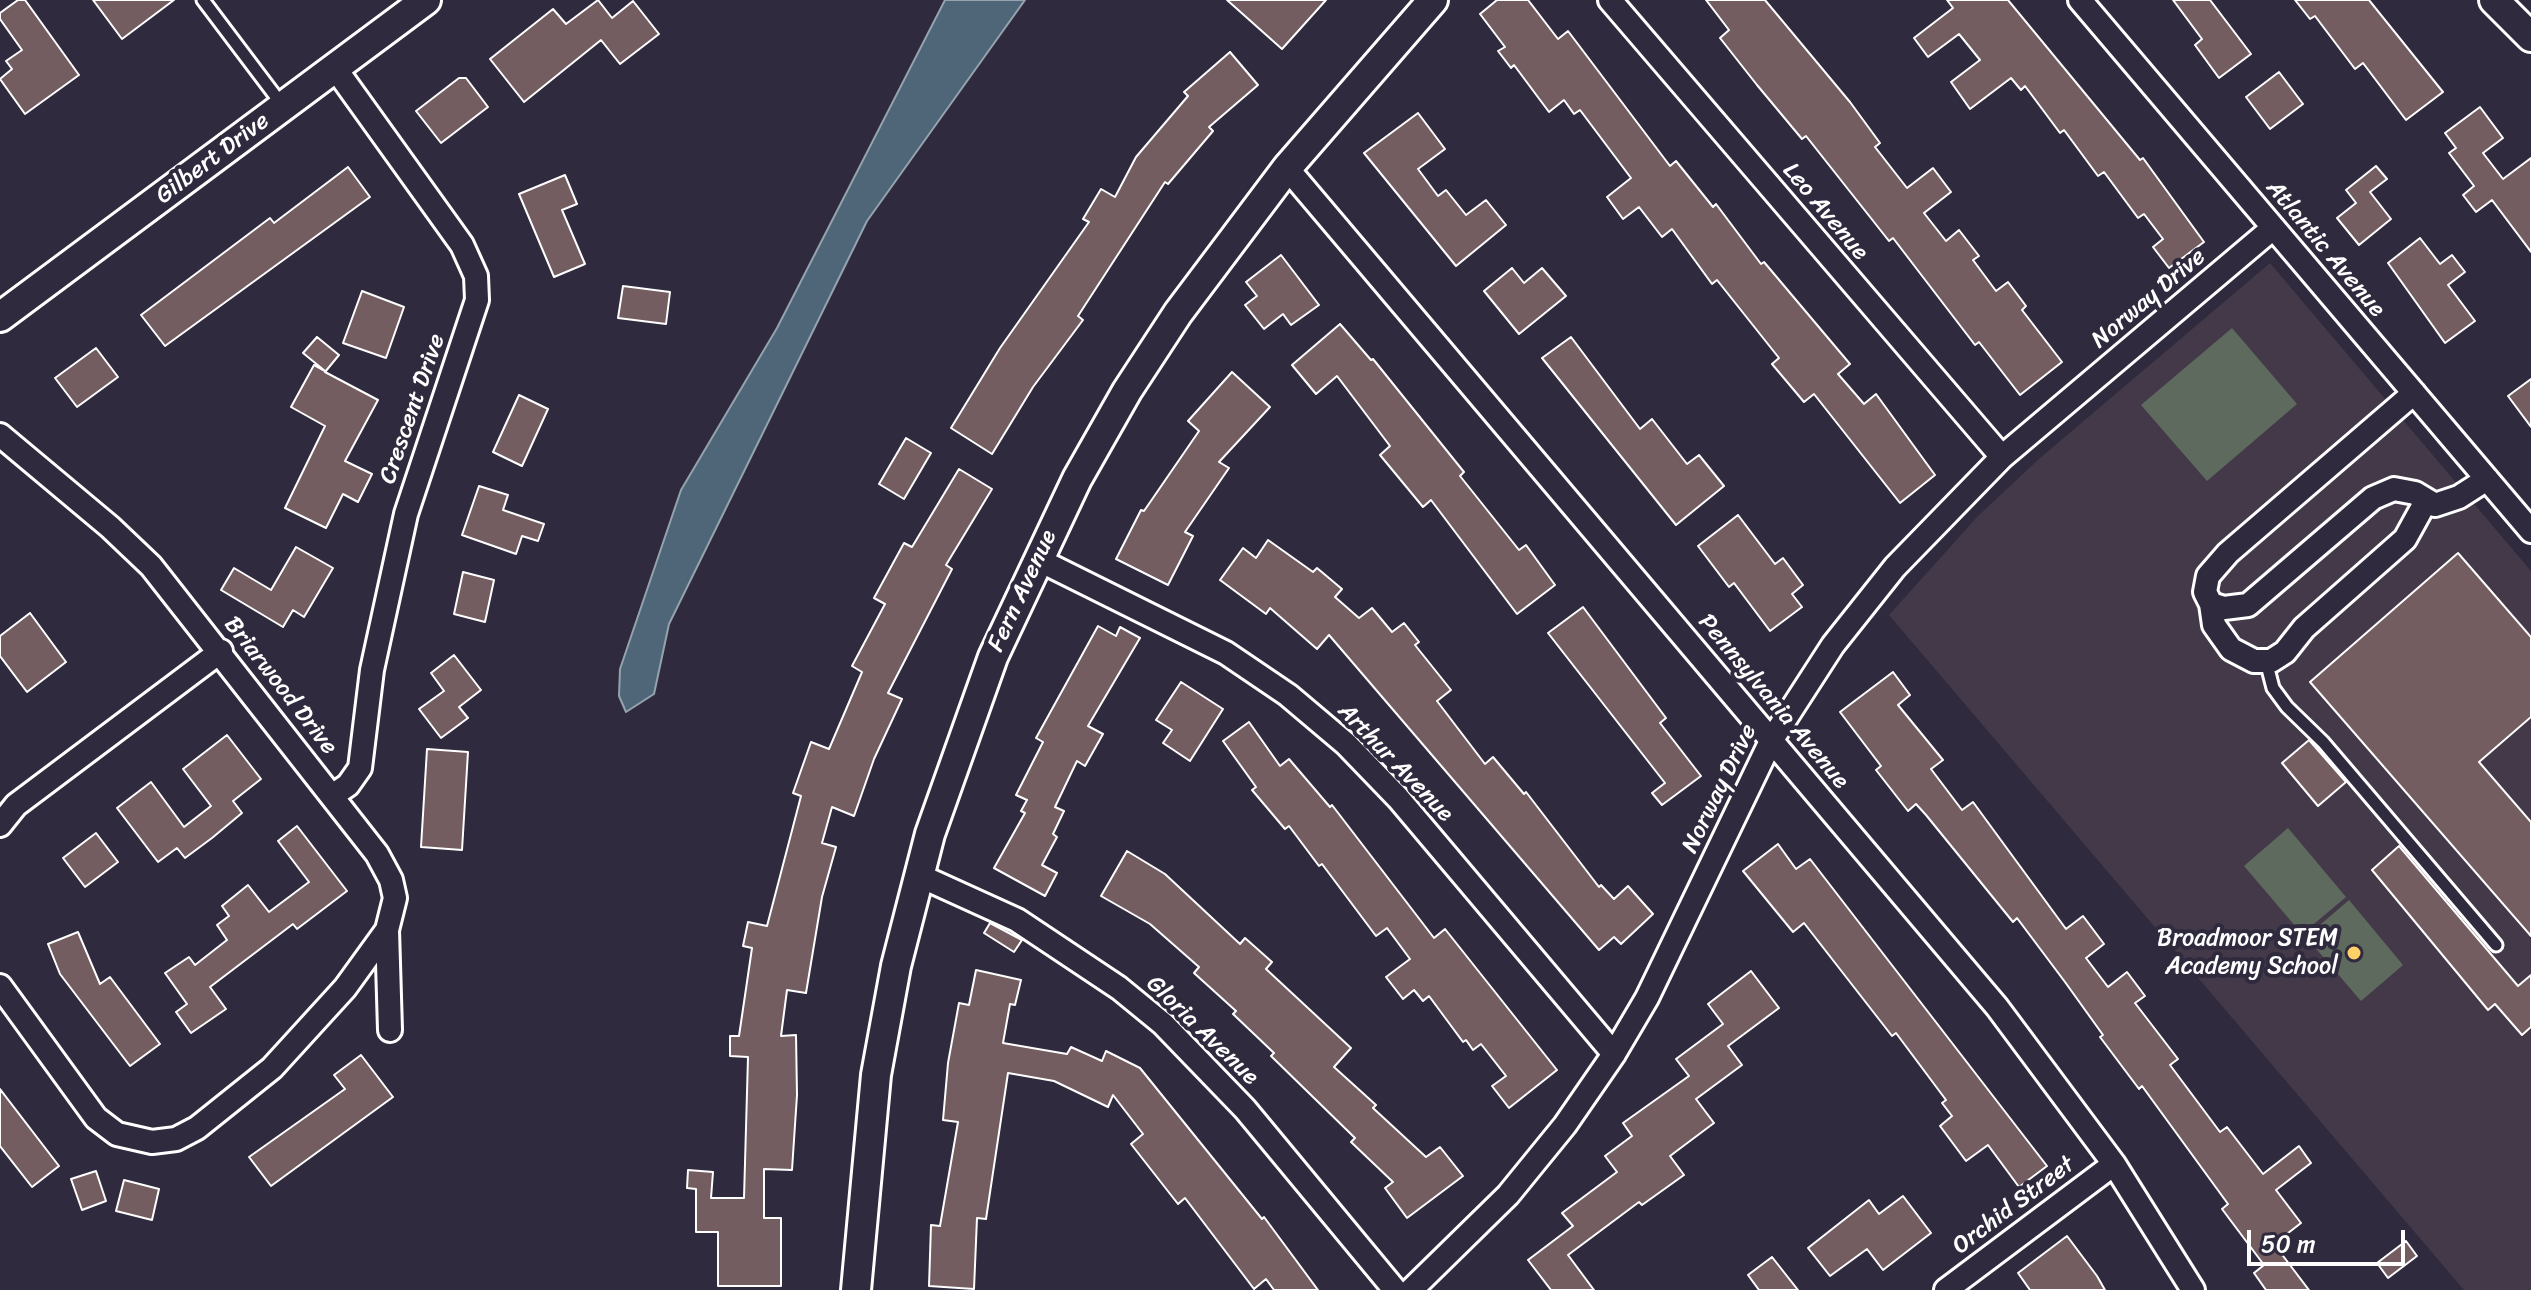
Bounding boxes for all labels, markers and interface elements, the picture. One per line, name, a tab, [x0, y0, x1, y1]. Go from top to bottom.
street label: Gilbert Drive	[151, 107, 275, 211]
street label: Leo Avenue	[1776, 157, 1874, 267]
street label: Atlantic Avenue	[2259, 175, 2391, 323]
street label: Norway Drive	[2086, 243, 2212, 355]
street label: Crescent Drive	[374, 330, 452, 488]
street label: Fern Avenue	[982, 526, 1064, 656]
street label: Pennsylvania Avenue	[1691, 609, 1855, 795]
street label: Briarwood Drive	[217, 611, 343, 761]
street label: Arthur Avenue	[1331, 698, 1459, 828]
street label: Norway Drive	[1676, 720, 1764, 858]
place label: Broadmoor STEM Academy School	[2157, 925, 2338, 981]
marker: Broadmoor STEM Academy School	[2345, 944, 2363, 962]
street label: Gloria Avenue	[1140, 970, 1264, 1092]
street label: Orchid Street	[1947, 1151, 2081, 1261]
scale bar	[2251, 1214, 2409, 1264]
text: 50 m	[2261, 1223, 2316, 1265]

